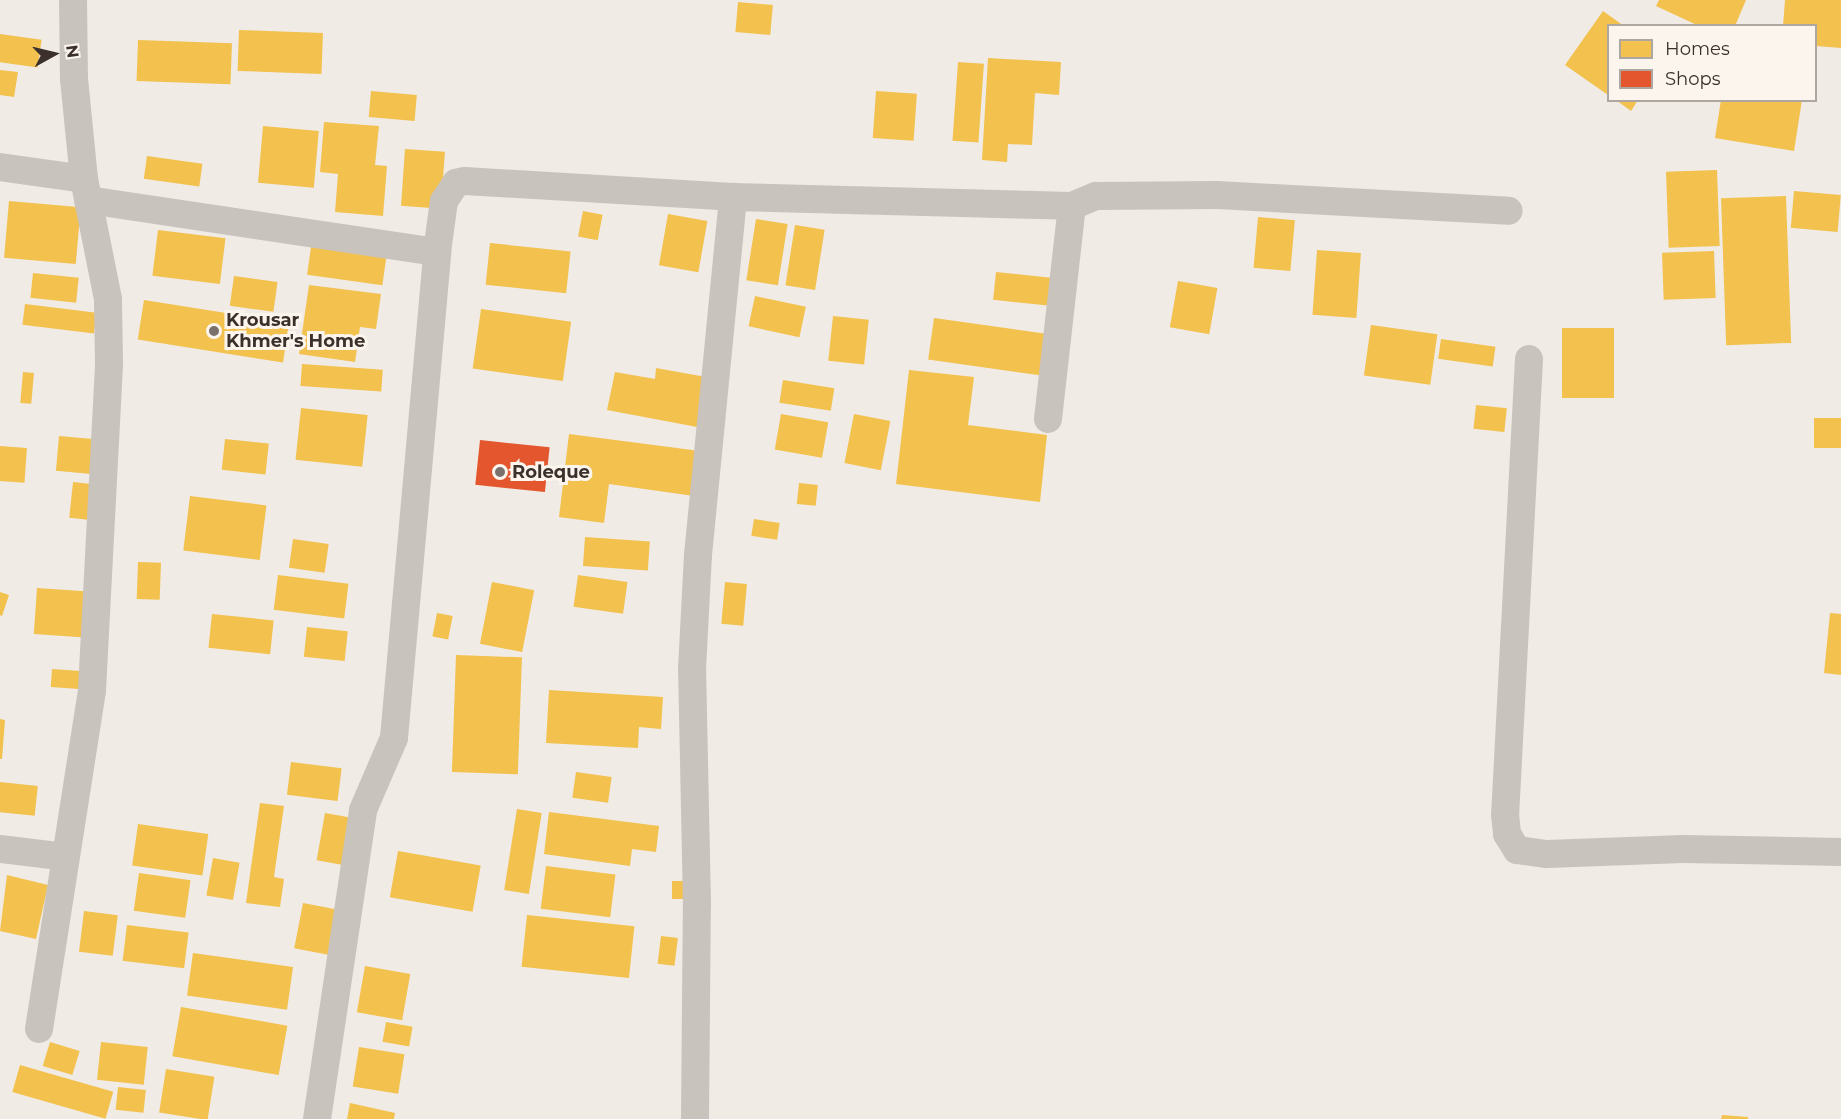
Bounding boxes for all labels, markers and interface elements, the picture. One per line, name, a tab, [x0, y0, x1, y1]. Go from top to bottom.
north arrow	[24, 24, 84, 84]
legend	[1607, 24, 1817, 102]
text: Homes	[1665, 38, 1730, 60]
text: N	[62, 44, 83, 59]
text: Shops	[1665, 68, 1721, 90]
place label: Krousar Khmer's Home	[226, 310, 365, 352]
marker: Krousar Khmer's Home	[207, 324, 221, 338]
place label: Roleque	[512, 461, 590, 483]
marker: Roleque	[493, 465, 507, 479]

